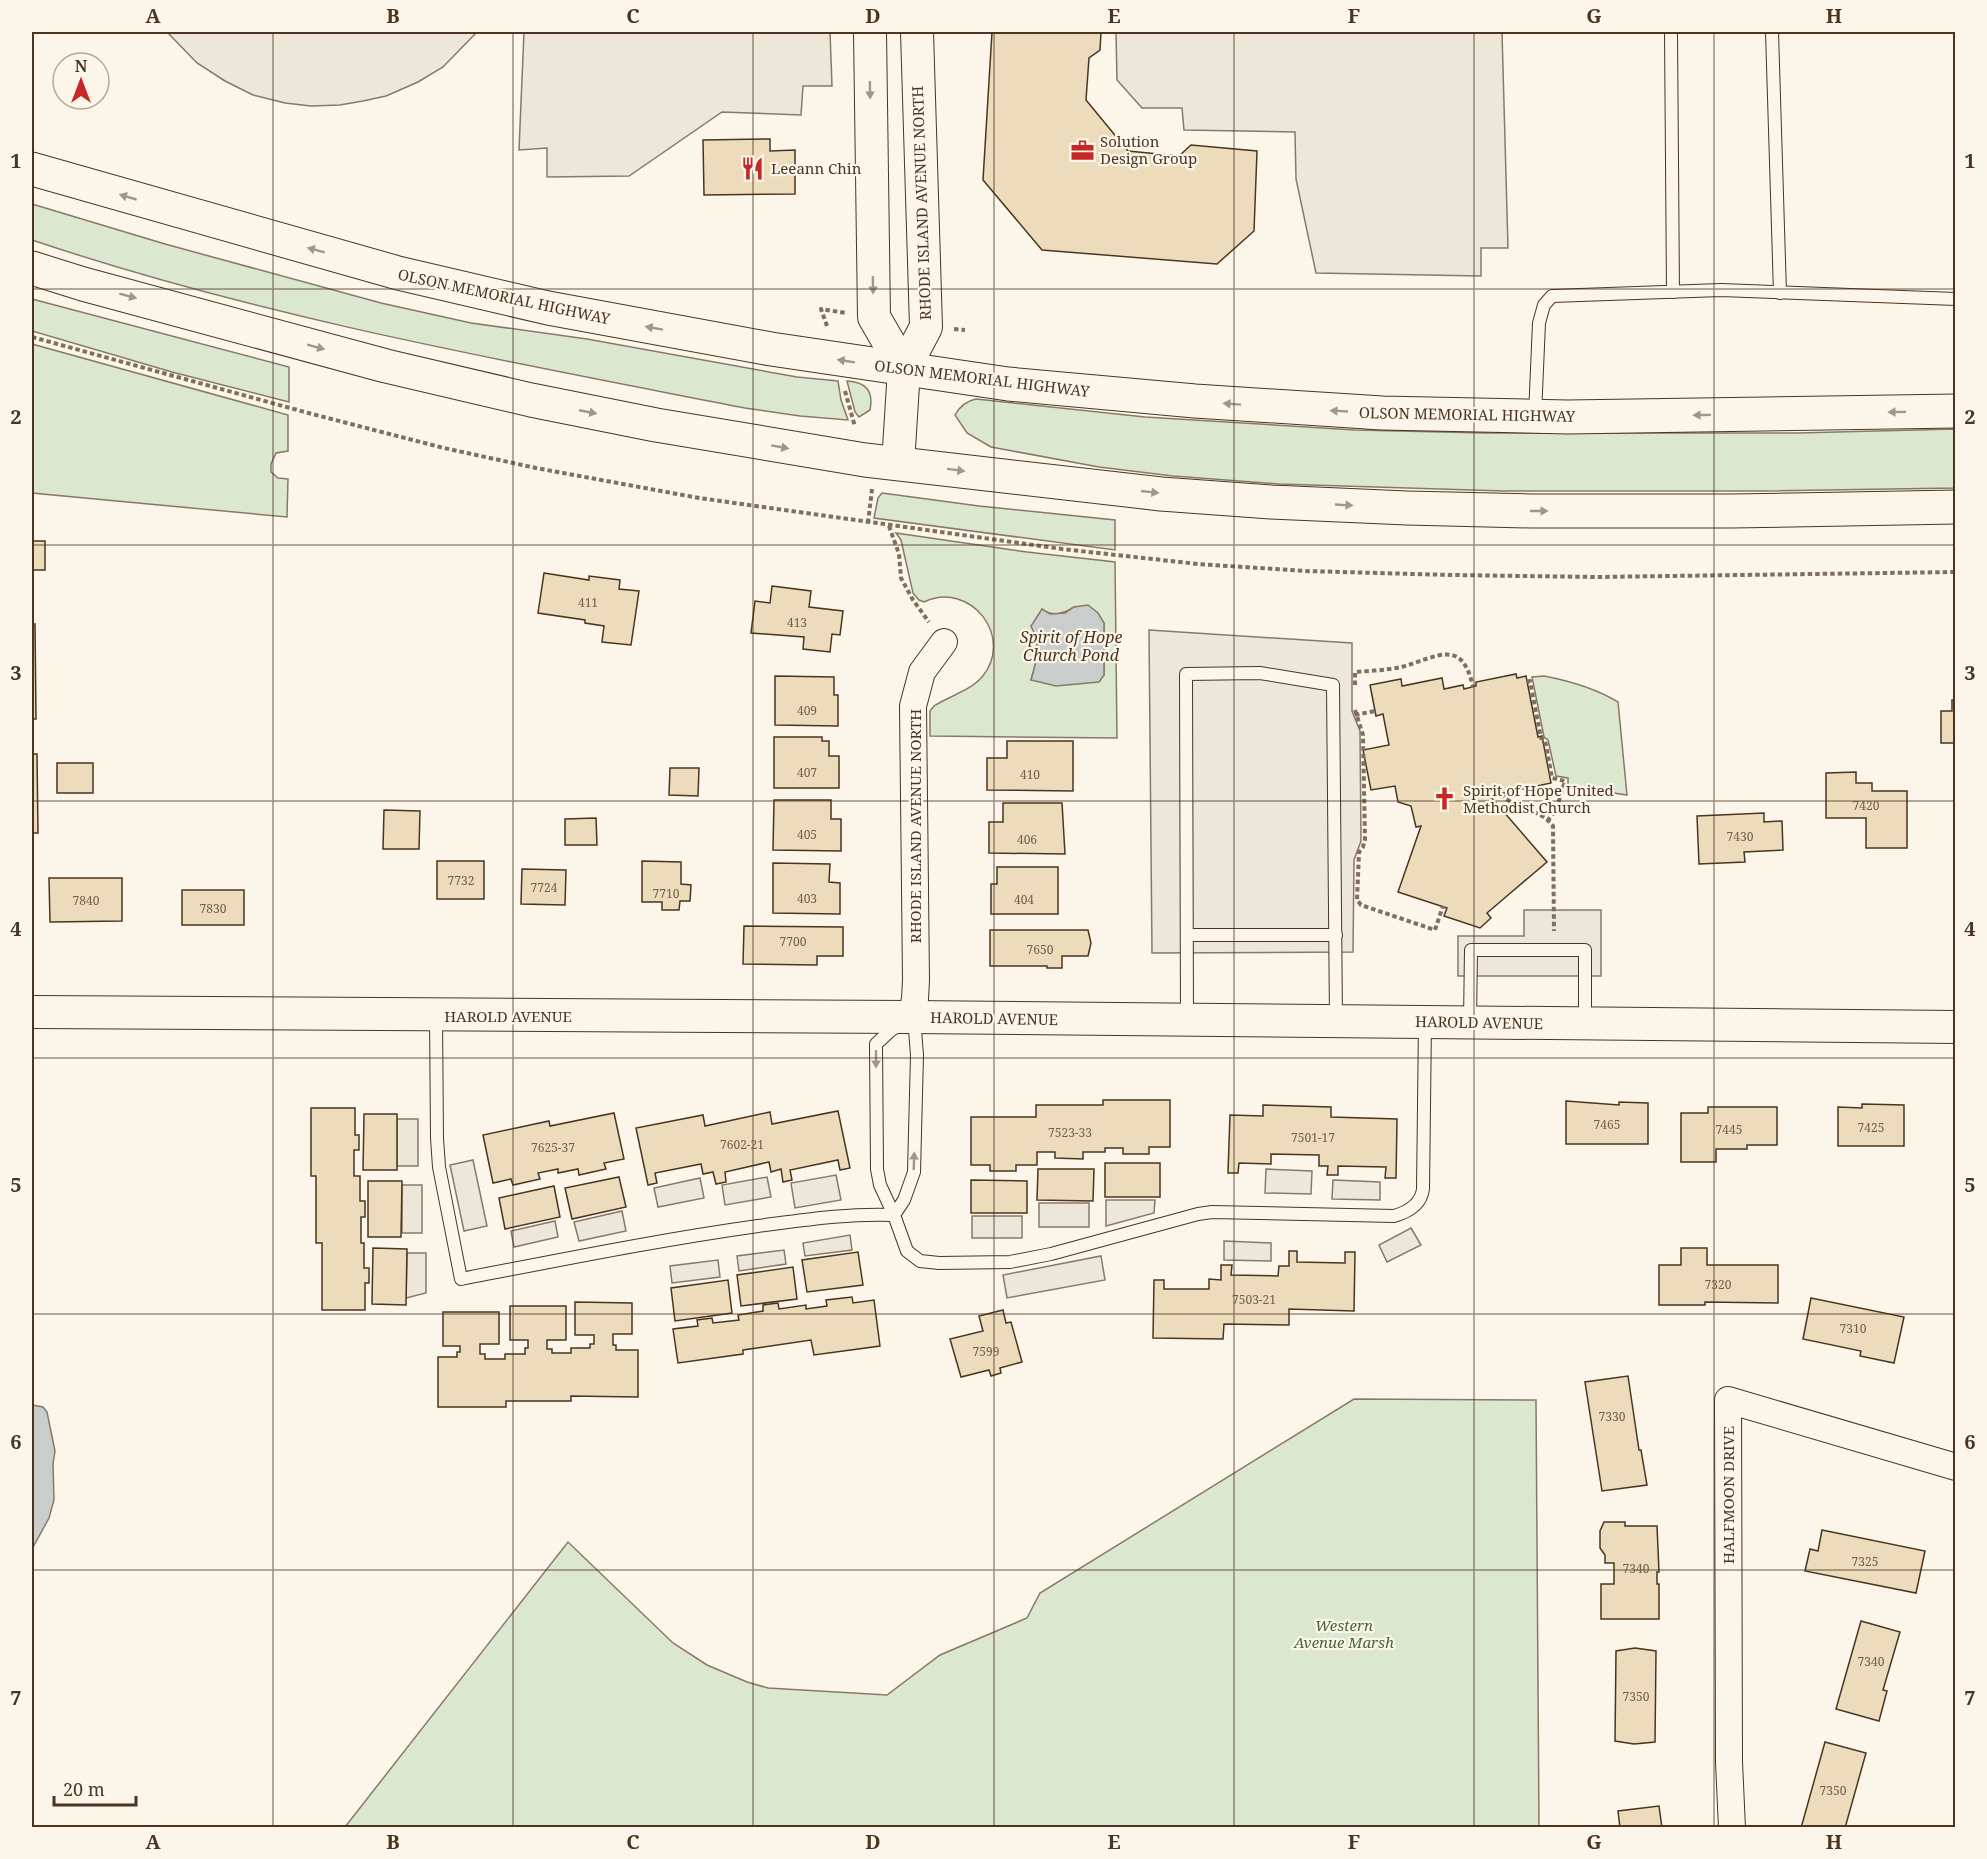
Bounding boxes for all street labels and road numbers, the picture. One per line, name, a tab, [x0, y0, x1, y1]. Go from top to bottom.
street label: RHODE ISLAND AVENUE NORTH	[907, 85, 935, 320]
street label: OLSON MEMORIAL HIGHWAY	[396, 264, 613, 328]
street label: OLSON MEMORIAL HIGHWAY	[873, 355, 1091, 401]
street label: OLSON MEMORIAL HIGHWAY	[1359, 402, 1576, 426]
street label: RHODE ISLAND AVENUE NORTH	[905, 709, 925, 943]
street label: HAROLD AVENUE	[444, 1006, 572, 1026]
street label: HAROLD AVENUE	[930, 1007, 1058, 1029]
street label: HAROLD AVENUE	[1415, 1011, 1543, 1033]
street label: HALFMOON DRIVE	[1718, 1426, 1738, 1564]

